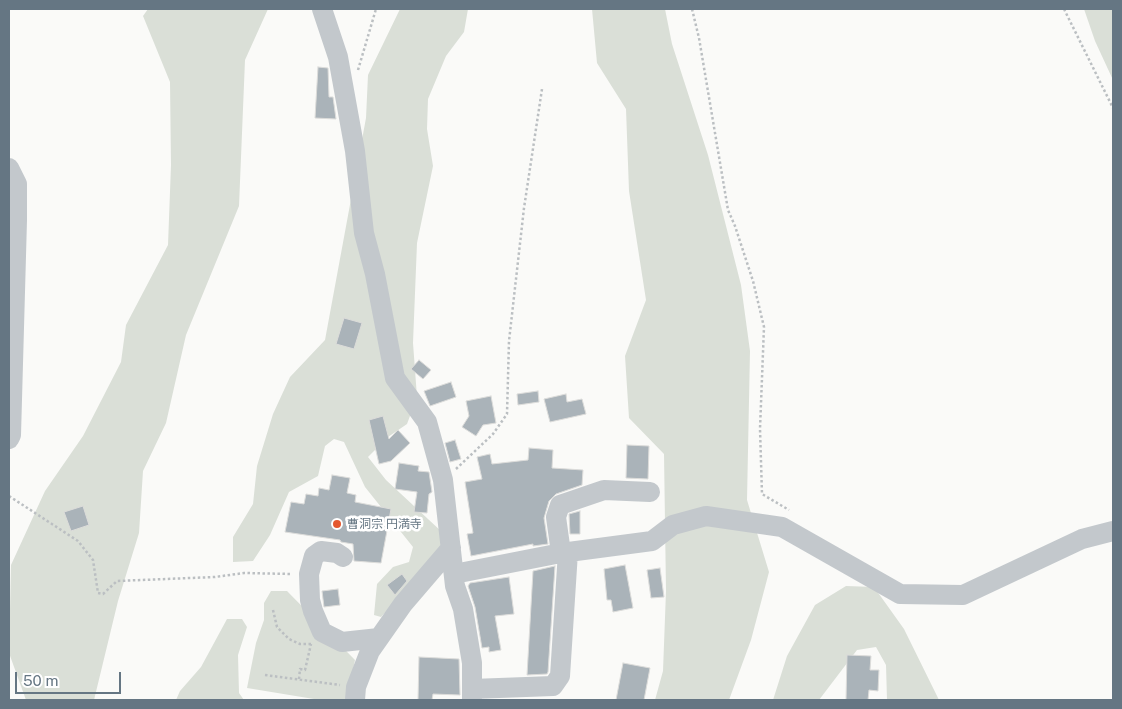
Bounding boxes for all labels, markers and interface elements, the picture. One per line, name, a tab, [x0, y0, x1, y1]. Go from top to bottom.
place label: 曹洞宗 円満寺	[347, 517, 422, 531]
marker: 曹洞宗 円満寺	[331, 518, 343, 530]
scale bar	[18, 662, 124, 694]
text: 50 m	[23, 672, 58, 689]

